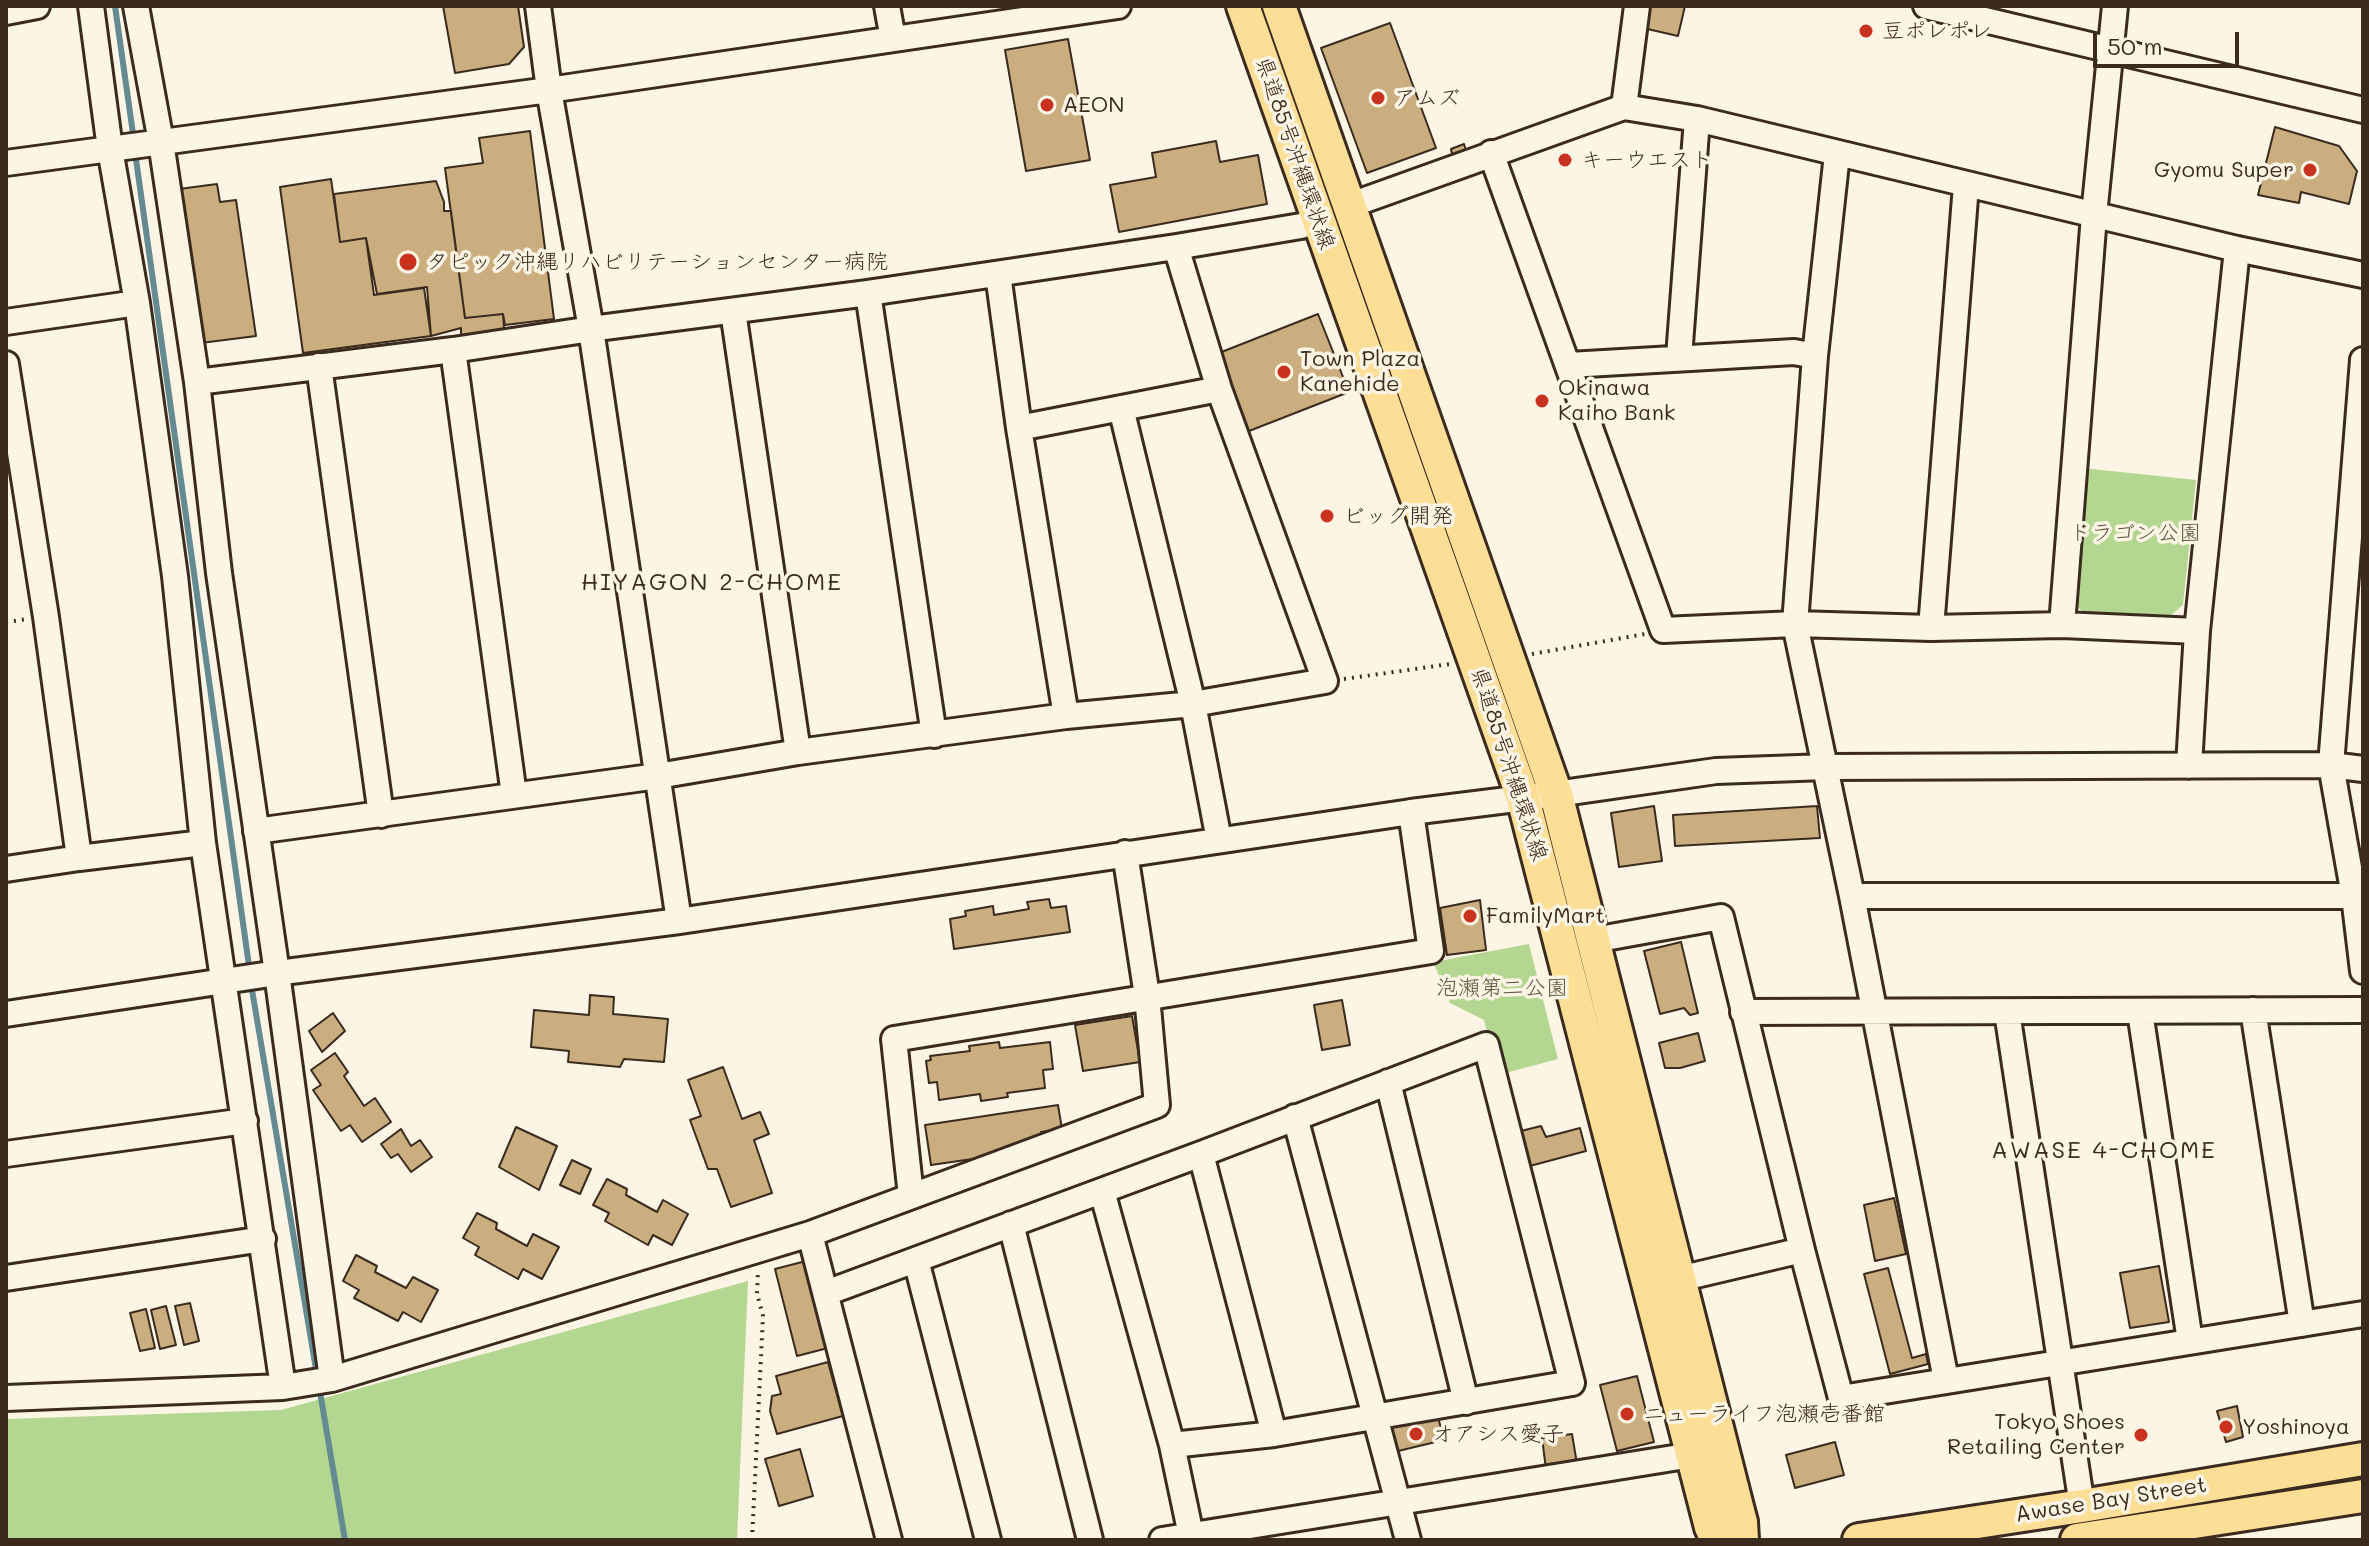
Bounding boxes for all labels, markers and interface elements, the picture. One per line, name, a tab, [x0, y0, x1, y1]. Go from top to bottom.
scale bar	[2097, 16, 2243, 66]
place label: 豆ポレポレ	[1882, 18, 1992, 44]
marker: 豆ポレポレ	[1857, 22, 1875, 40]
text: 50 m	[2107, 30, 2163, 61]
street label: 県道85号沖縄環状線	[1250, 53, 1340, 253]
place label: アムズ	[1394, 85, 1460, 111]
marker: アムズ	[1369, 89, 1387, 107]
place label: AEON	[1063, 92, 1124, 118]
marker: AEON	[1038, 96, 1056, 114]
place label: キーウエスト	[1581, 147, 1713, 173]
marker: キーウエスト	[1556, 151, 1574, 169]
place label: Gyomu Super	[2154, 157, 2294, 183]
marker: Gyomu Super	[2301, 161, 2319, 179]
place label: タピック沖縄リハビリテーションセンター病院	[426, 249, 888, 275]
marker: タピック沖縄リハビリテーションセンター病院	[397, 251, 419, 273]
place label: Town Plaza Kanehide	[1300, 346, 1420, 398]
marker: Town Plaza Kanehide	[1275, 363, 1293, 381]
place label: Okinawa Kaiho Bank	[1558, 375, 1676, 426]
marker: Okinawa Kaiho Bank	[1533, 392, 1551, 410]
place label: ビッグ開発	[1343, 503, 1453, 529]
marker: ビッグ開発	[1318, 507, 1336, 525]
park label: ドラゴン公園	[2069, 520, 2201, 546]
district label: HIYAGON 2-CHOME	[581, 569, 843, 597]
street label: 県道85号沖縄環状線	[1465, 664, 1553, 864]
place label: FamilyMart	[1486, 903, 1605, 929]
marker: FamilyMart	[1461, 907, 1479, 925]
park label: 泡瀬第二公園	[1436, 975, 1568, 1001]
district label: AWASE 4-CHOME	[1991, 1137, 2217, 1165]
place label: ニューライフ泡瀬壱番館	[1643, 1401, 1885, 1427]
marker: ニューライフ泡瀬壱番館	[1618, 1405, 1636, 1423]
place label: Tokyo Shoes Retailing Center	[1947, 1409, 2125, 1460]
place label: Yoshinoya	[2242, 1414, 2350, 1440]
marker: Yoshinoya	[2217, 1418, 2235, 1436]
place label: オアシス愛子	[1432, 1421, 1564, 1447]
marker: オアシス愛子	[1407, 1425, 1425, 1443]
marker: Tokyo Shoes Retailing Center	[2132, 1426, 2150, 1444]
street label: Awase Bay Street	[2013, 1472, 2209, 1528]

